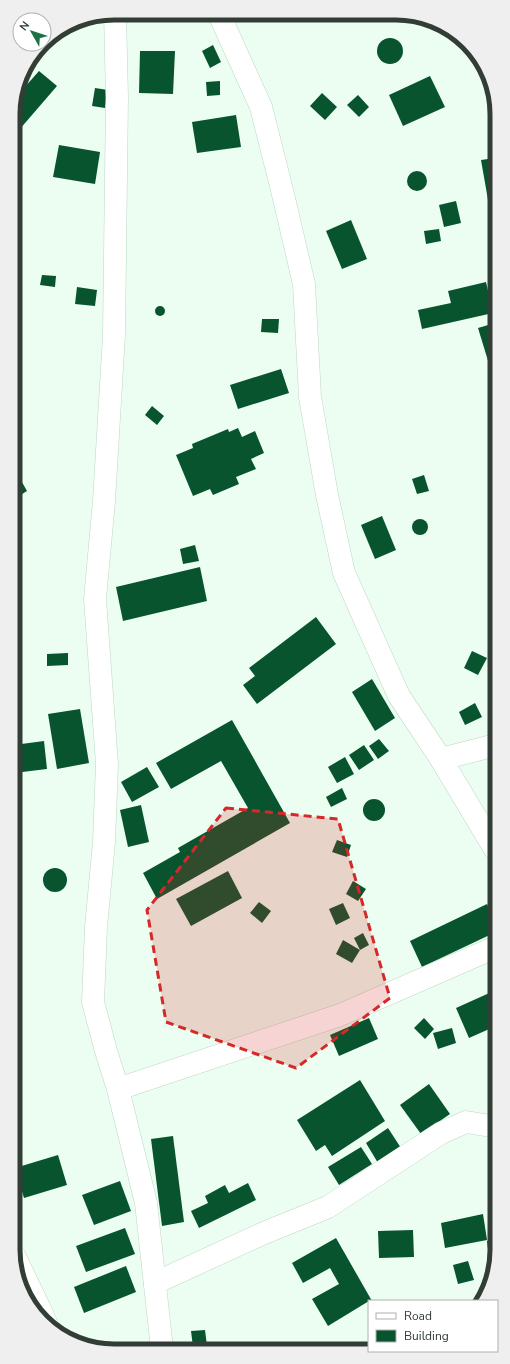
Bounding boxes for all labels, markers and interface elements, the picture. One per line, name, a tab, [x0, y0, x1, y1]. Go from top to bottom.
north arrow	[12, 12, 52, 52]
text: N	[16, 18, 33, 34]
legend	[368, 1300, 498, 1352]
text: Road	[404, 1308, 432, 1324]
text: Building	[404, 1328, 449, 1344]

